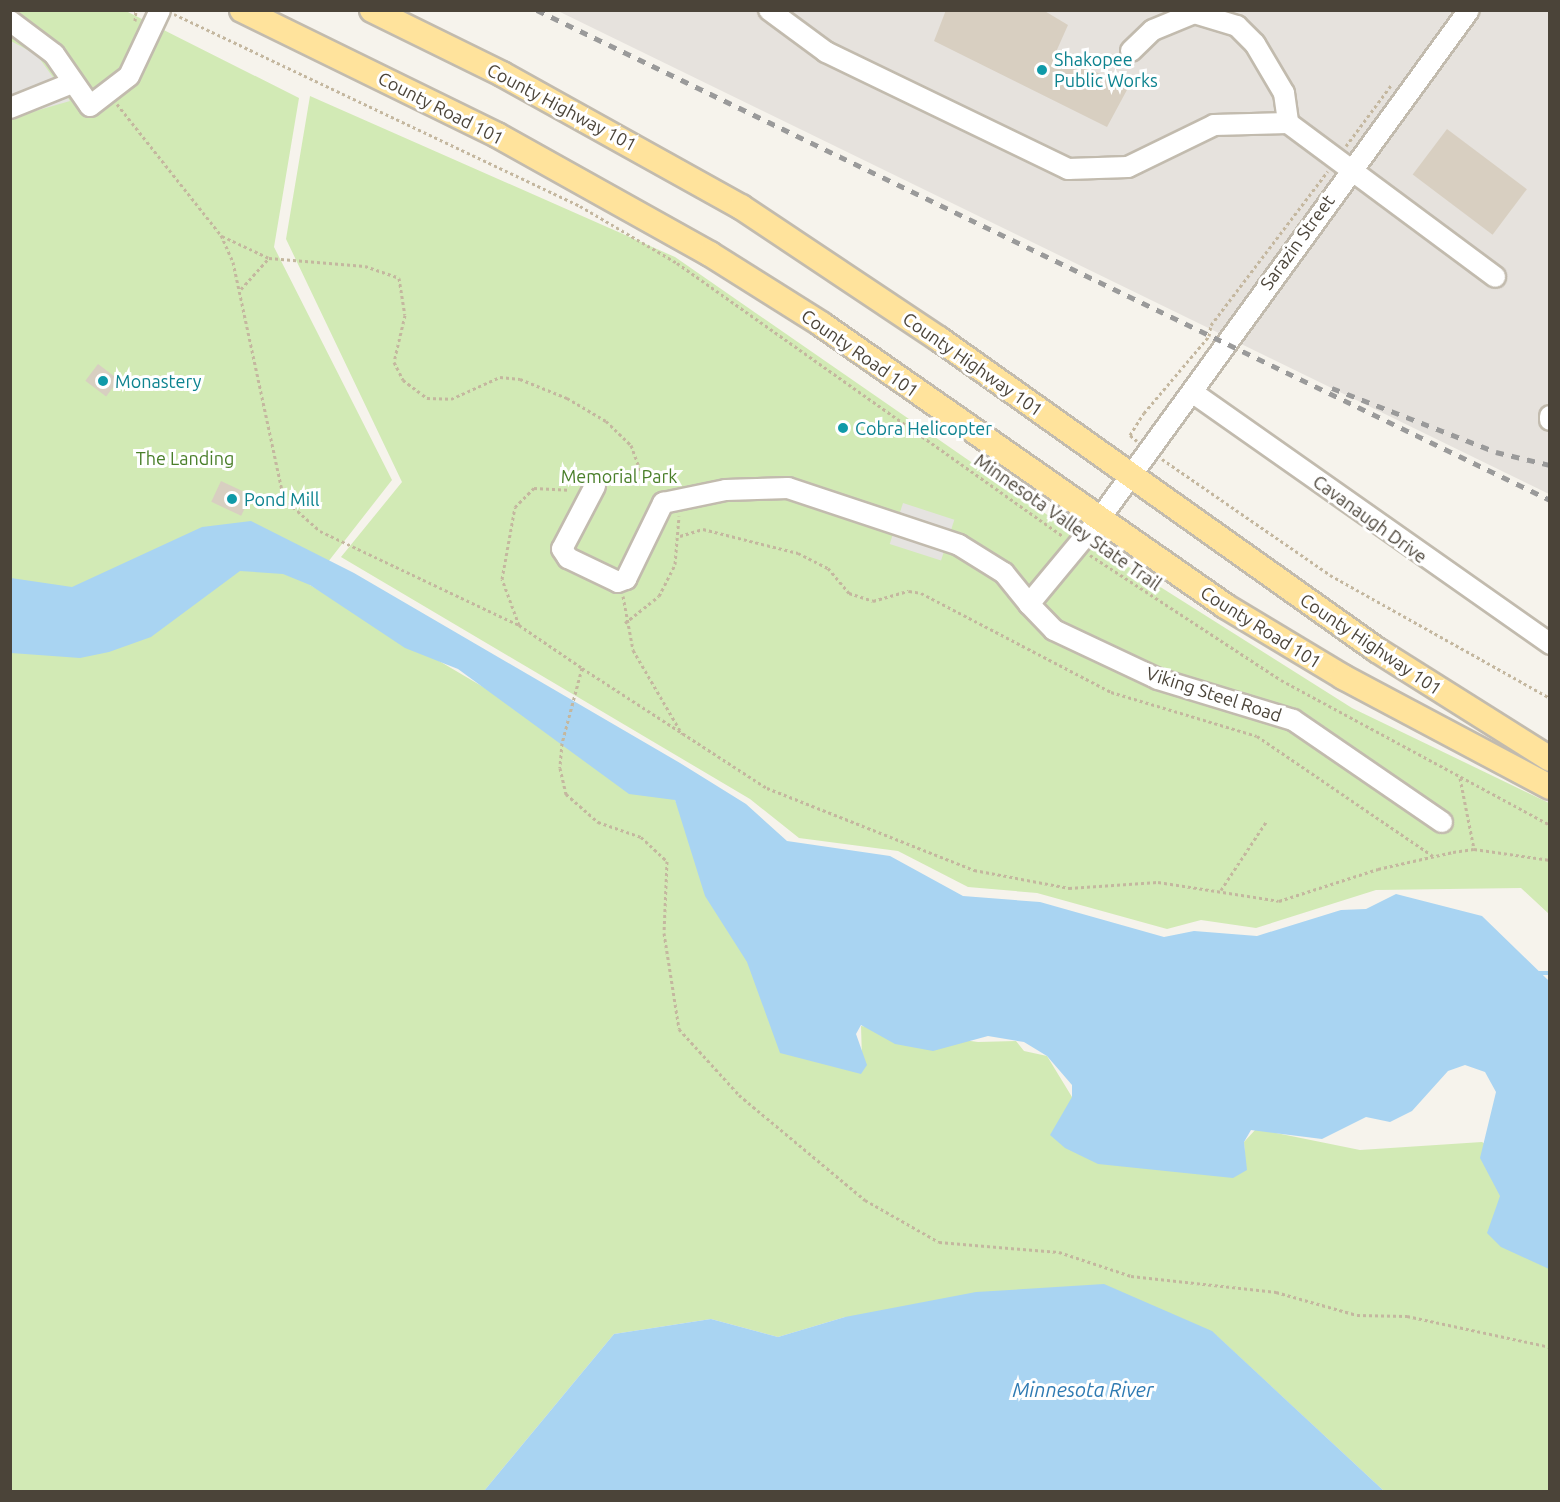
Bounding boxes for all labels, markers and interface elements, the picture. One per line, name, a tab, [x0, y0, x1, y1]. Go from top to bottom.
place label: Shakopee Public Works	[1054, 49, 1158, 92]
street label: County Highway 101	[484, 59, 640, 155]
marker: Shakopee Public Works	[1035, 63, 1049, 77]
street label: County Road 101	[375, 67, 507, 149]
street label: Sarazin Street	[1255, 190, 1339, 294]
street label: County Road 101	[797, 305, 923, 401]
street label: County Highway 101	[899, 308, 1047, 420]
place label: Monastery	[115, 370, 201, 392]
marker: Monastery	[96, 374, 110, 388]
place label: Cobra Helicopter	[855, 417, 992, 439]
marker: Cobra Helicopter	[836, 421, 850, 435]
park label: The Landing	[136, 447, 234, 469]
street label: Minnesota Valley State Trail	[970, 449, 1166, 595]
park label: Memorial Park	[561, 465, 677, 487]
street label: Cavanaugh Drive	[1309, 470, 1431, 568]
place label: Pond Mill	[244, 488, 319, 510]
marker: Pond Mill	[225, 492, 239, 506]
street label: County Road 101	[1197, 581, 1325, 673]
street label: County Highway 101	[1296, 589, 1446, 699]
street label: Viking Steel Road	[1143, 662, 1285, 726]
water label: Minnesota River	[1012, 1377, 1154, 1401]

